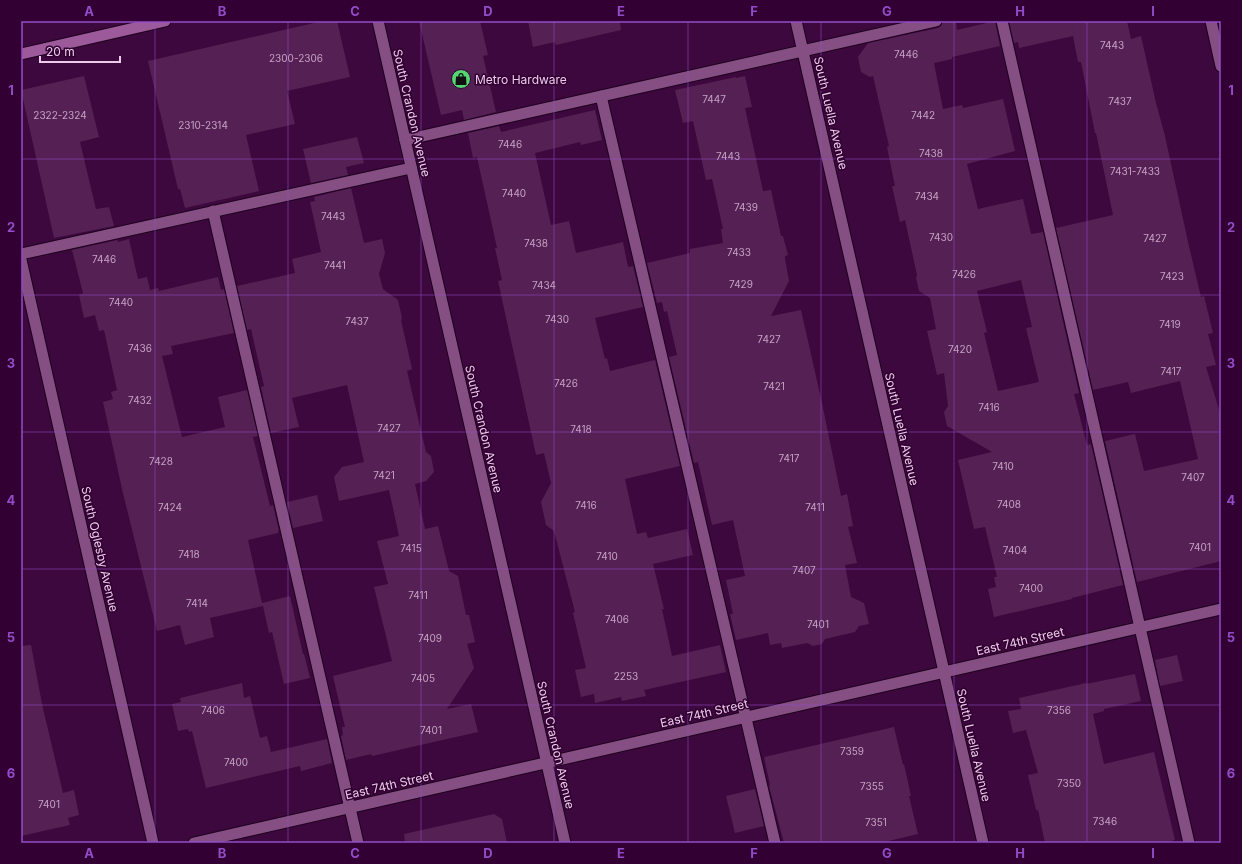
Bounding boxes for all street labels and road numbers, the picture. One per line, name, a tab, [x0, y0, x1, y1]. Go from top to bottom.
street label: South Crandon Avenue	[390, 48, 434, 178]
street label: South Luella Avenue	[811, 55, 851, 171]
street label: South Crandon Avenue	[462, 364, 506, 494]
street label: South Luella Avenue	[882, 371, 922, 487]
street label: South Oglesby Avenue	[78, 485, 122, 613]
street label: East 74th Street	[975, 624, 1065, 658]
street label: South Crandon Avenue	[534, 680, 578, 810]
street label: South Luella Avenue	[954, 687, 994, 803]
street label: East 74th Street	[659, 696, 749, 730]
street label: East 74th Street	[344, 768, 434, 802]

